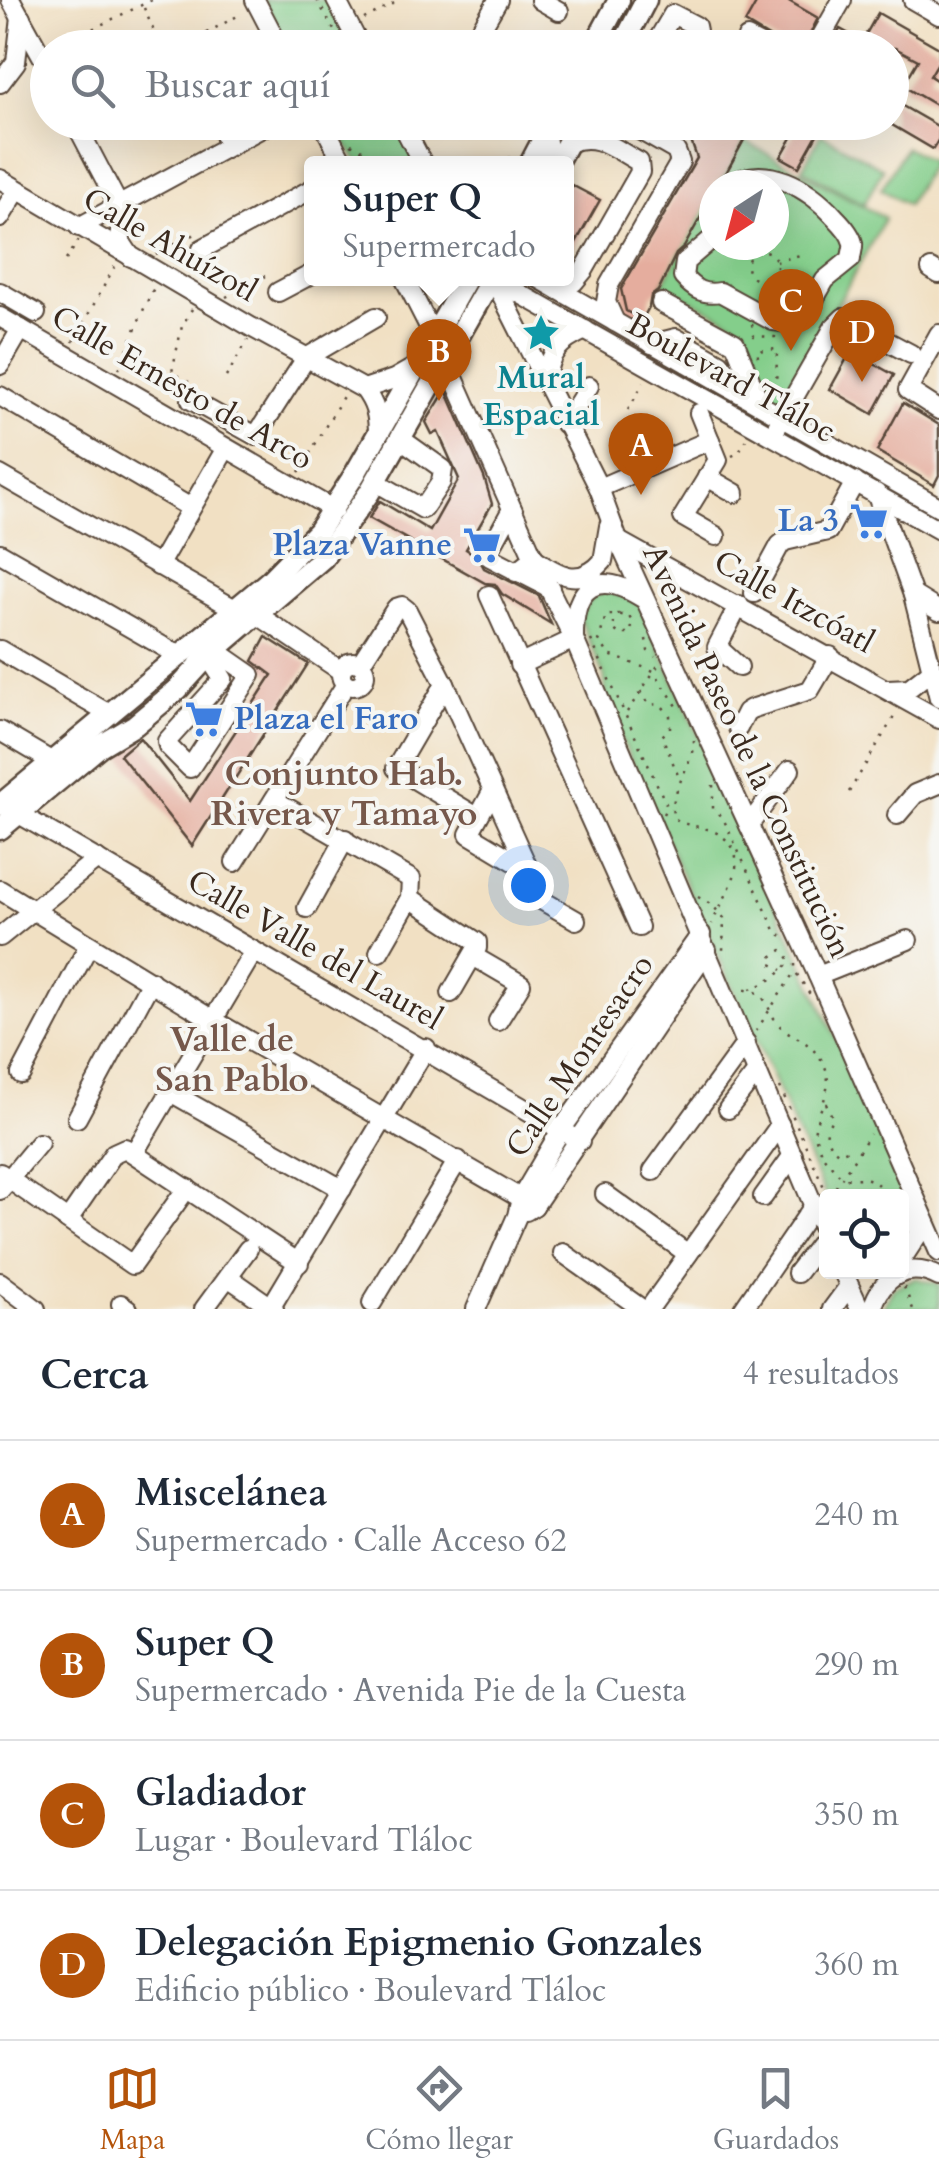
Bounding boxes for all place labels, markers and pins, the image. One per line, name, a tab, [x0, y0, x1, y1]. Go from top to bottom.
pin: C	[758, 268, 824, 351]
pin: D	[830, 300, 894, 382]
place icon: Mural Espacial	[520, 312, 562, 354]
pin: B	[406, 318, 472, 401]
place label: Mural Espacial	[482, 356, 600, 437]
pin: A	[608, 412, 674, 495]
place label: La 3	[778, 499, 839, 543]
supermarket icon: La 3	[848, 500, 890, 542]
place label: Plaza Vanne	[272, 523, 452, 567]
supermarket icon: Plaza Vanne	[461, 524, 503, 566]
place label: Plaza el Faro	[234, 697, 418, 741]
supermarket icon: Plaza el Faro	[183, 698, 225, 740]

